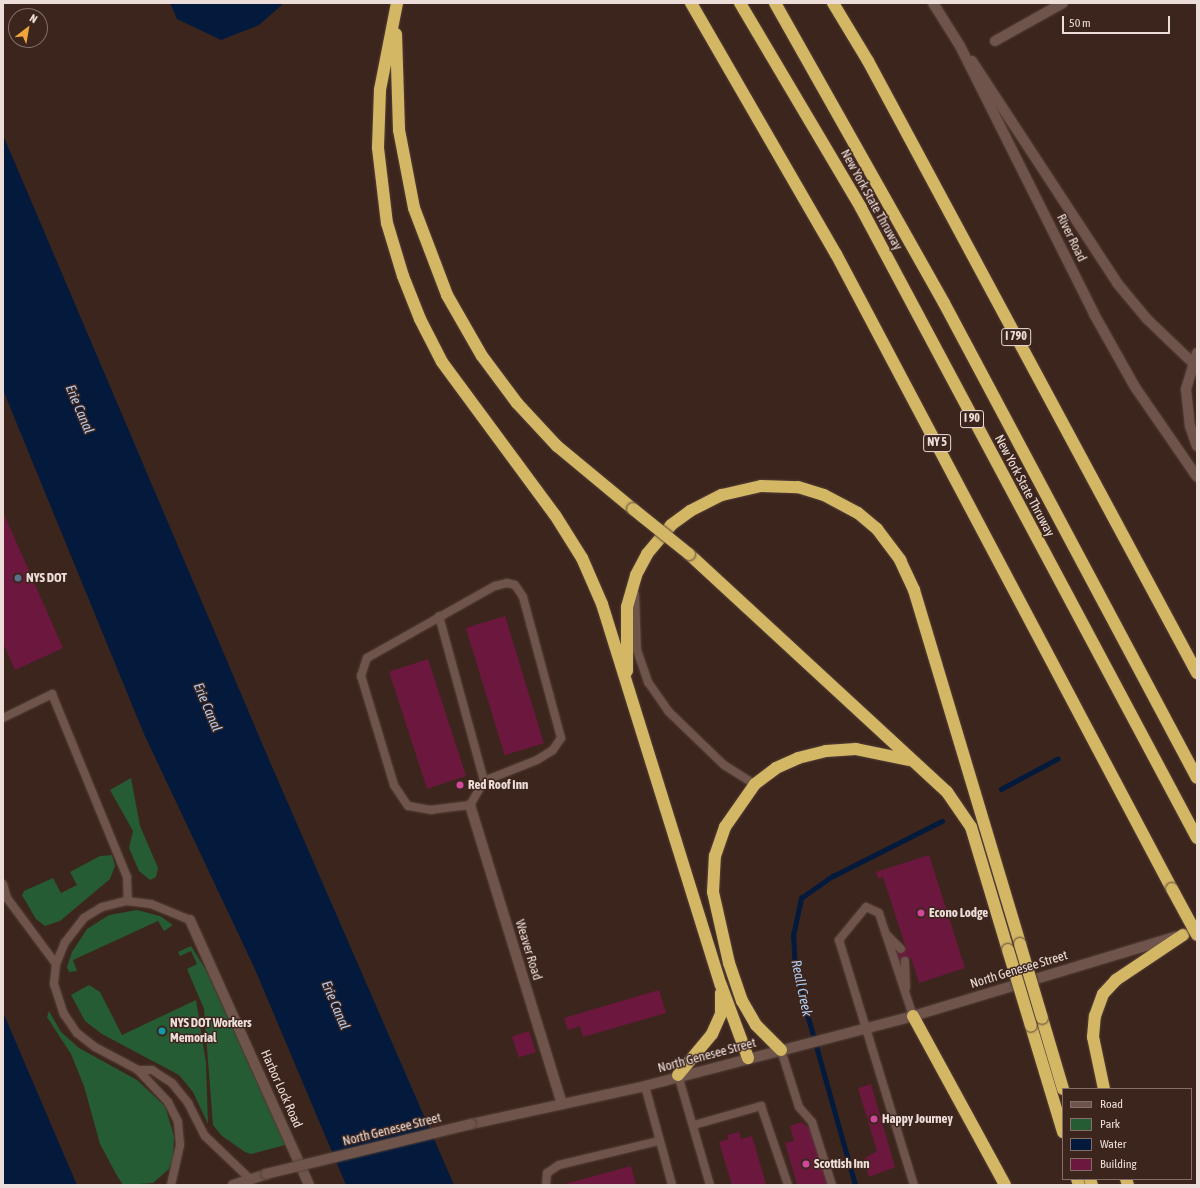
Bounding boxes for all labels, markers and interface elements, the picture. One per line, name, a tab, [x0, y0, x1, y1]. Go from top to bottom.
north arrow	[8, 8, 48, 48]
scale bar	[1064, 8, 1172, 34]
text: N	[28, 12, 40, 25]
text: 50 m	[1069, 16, 1091, 30]
street label: New York State Thruway	[837, 147, 905, 253]
street label: River Road	[1053, 212, 1089, 264]
road number: I 790	[1001, 327, 1031, 347]
water label: Erie Canal	[62, 382, 98, 436]
road number: I 90	[960, 409, 984, 429]
road number: NY 5	[923, 433, 951, 453]
street label: New York State Thruway	[991, 433, 1057, 539]
place label: NYS DOT	[26, 570, 67, 586]
marker: NYS DOT	[13, 573, 23, 583]
water label: Erie Canal	[190, 680, 226, 734]
place label: Red Roof Inn	[468, 777, 528, 793]
marker: Red Roof Inn	[455, 780, 465, 790]
place label: Econo Lodge	[929, 905, 988, 921]
marker: Econo Lodge	[916, 908, 926, 918]
street label: Weaver Road	[511, 918, 545, 982]
street label: North Genesee Street	[968, 948, 1070, 992]
water label: Reall Creek	[788, 958, 816, 1018]
water label: Erie Canal	[318, 978, 354, 1032]
place label: NYS DOT Workers Memorial	[170, 1016, 252, 1047]
marker: NYS DOT Workers Memorial	[157, 1026, 167, 1036]
street label: North Genesee Street	[656, 1035, 758, 1077]
street label: Harbor Lock Road	[257, 1048, 305, 1130]
legend	[1062, 1088, 1192, 1180]
text: Road	[1100, 1097, 1123, 1111]
street label: North Genesee Street	[341, 1110, 443, 1150]
place label: Happy Journey	[882, 1111, 953, 1127]
marker: Happy Journey	[869, 1114, 879, 1124]
text: Park	[1100, 1117, 1120, 1131]
text: Water	[1100, 1137, 1126, 1151]
place label: Scottish Inn	[814, 1156, 869, 1172]
text: Building	[1100, 1157, 1137, 1171]
marker: Scottish Inn	[801, 1159, 811, 1169]

